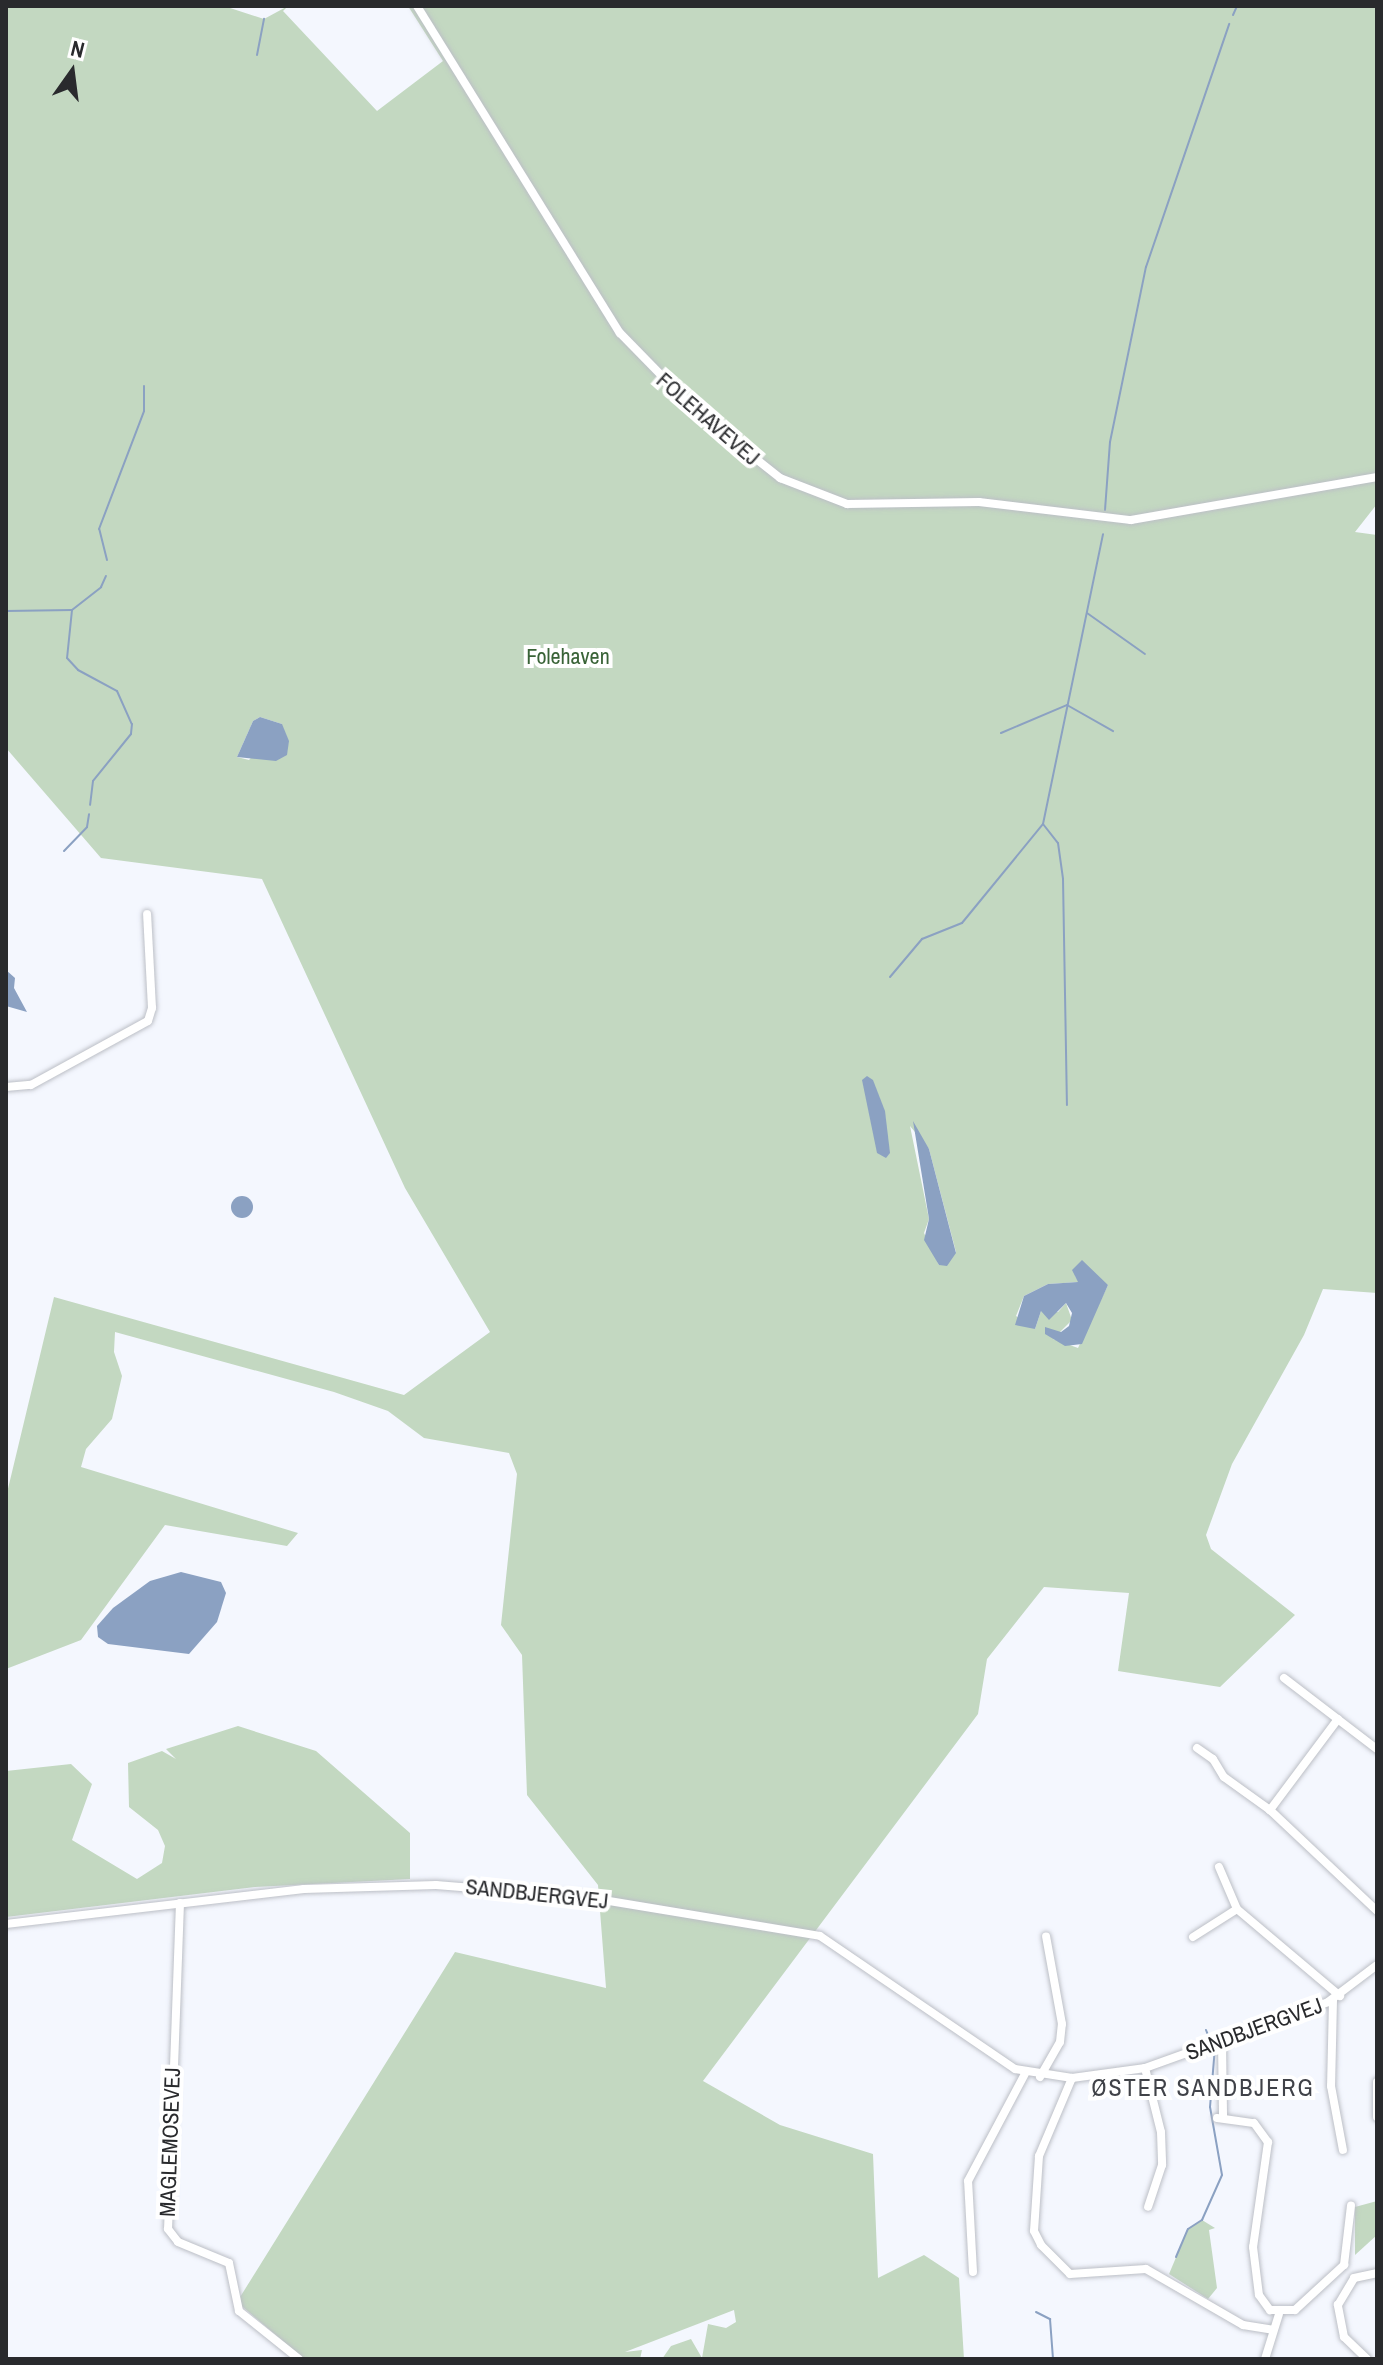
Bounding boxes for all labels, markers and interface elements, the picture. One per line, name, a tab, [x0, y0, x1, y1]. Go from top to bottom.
north arrow	[32, 32, 112, 112]
text: N	[68, 33, 88, 65]
street label: FOLEHAVEVEJ	[651, 367, 765, 471]
park label: Folehaven	[526, 644, 610, 670]
street label: SANDBJERGVEJ	[464, 1873, 610, 1915]
street label: SANDBJERGVEJ	[1182, 1992, 1326, 2066]
street label: MAGLEMOSEVEJ	[154, 2067, 186, 2217]
district label: ØSTER SANDBJERG	[1091, 2074, 1315, 2102]

